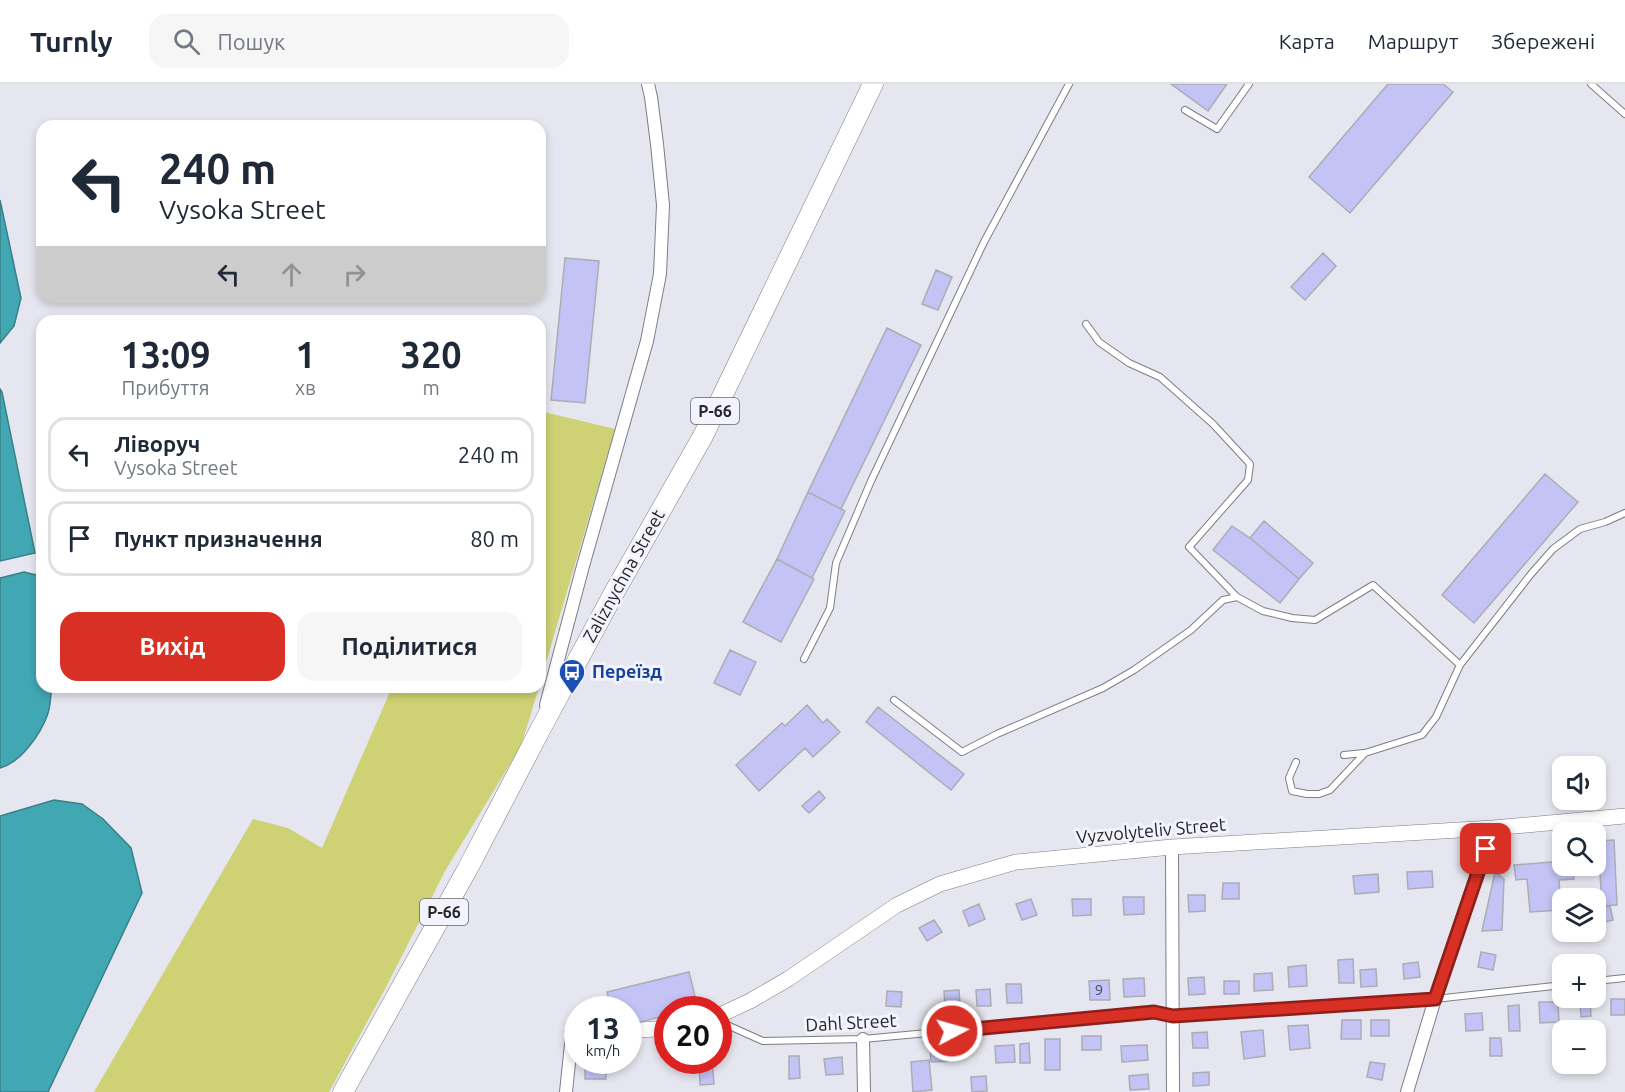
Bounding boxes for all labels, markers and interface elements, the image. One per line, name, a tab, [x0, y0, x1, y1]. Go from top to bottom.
search box	[149, 14, 569, 68]
icon: search	[170, 25, 203, 58]
text: Turnly	[30, 26, 113, 57]
text: Пошук	[218, 29, 285, 54]
text: Карта	[1279, 29, 1335, 53]
text: Маршрут	[1368, 29, 1458, 53]
text: Збережені	[1491, 29, 1595, 53]
icon: left	[60, 144, 138, 222]
text: 240 m	[159, 145, 276, 192]
text: Vysoka Street	[159, 194, 326, 224]
icon: left	[212, 258, 245, 291]
icon: ahead	[275, 258, 308, 291]
icon: right	[338, 258, 371, 291]
text: 13:09	[120, 334, 211, 375]
text: 1	[295, 334, 316, 375]
text: 320	[401, 334, 462, 375]
text: Прибуття	[121, 376, 210, 399]
text: хв	[295, 376, 316, 399]
text: m	[422, 376, 440, 399]
road number: Р-66	[691, 398, 739, 424]
text: Ліворуч	[114, 431, 200, 456]
icon: left	[63, 438, 96, 471]
text: 240 m	[458, 442, 519, 467]
text: Vysoka Street	[114, 456, 238, 479]
street label: Zaliznychna Street	[578, 506, 668, 645]
icon: arrive	[63, 522, 96, 555]
text: Пункт призначення	[114, 526, 323, 551]
text: 80 m	[470, 526, 519, 551]
button: Вихід	[60, 612, 285, 681]
button: Поділитися	[297, 612, 522, 681]
bus stop icon: Переїзд	[557, 657, 587, 695]
place label: Переїзд	[592, 661, 662, 681]
map controls	[1552, 756, 1606, 1074]
button: sound	[1552, 756, 1606, 810]
street label: Vyzvolyteliv Street	[1075, 813, 1227, 847]
button: search	[1552, 822, 1606, 876]
pin	[1460, 823, 1511, 874]
icon: arrive	[1469, 832, 1502, 865]
button: layers	[1552, 888, 1606, 942]
road number: Р-66	[420, 899, 468, 925]
button: +	[1552, 954, 1606, 1008]
house number: 9	[1095, 981, 1103, 998]
speed limit sign: 20	[654, 996, 732, 1074]
position arrow	[920, 999, 984, 1063]
street label: Dahl Street	[805, 1010, 897, 1034]
text: 13	[586, 1011, 620, 1045]
button: −	[1552, 1020, 1606, 1074]
text: km/h	[586, 1042, 620, 1059]

